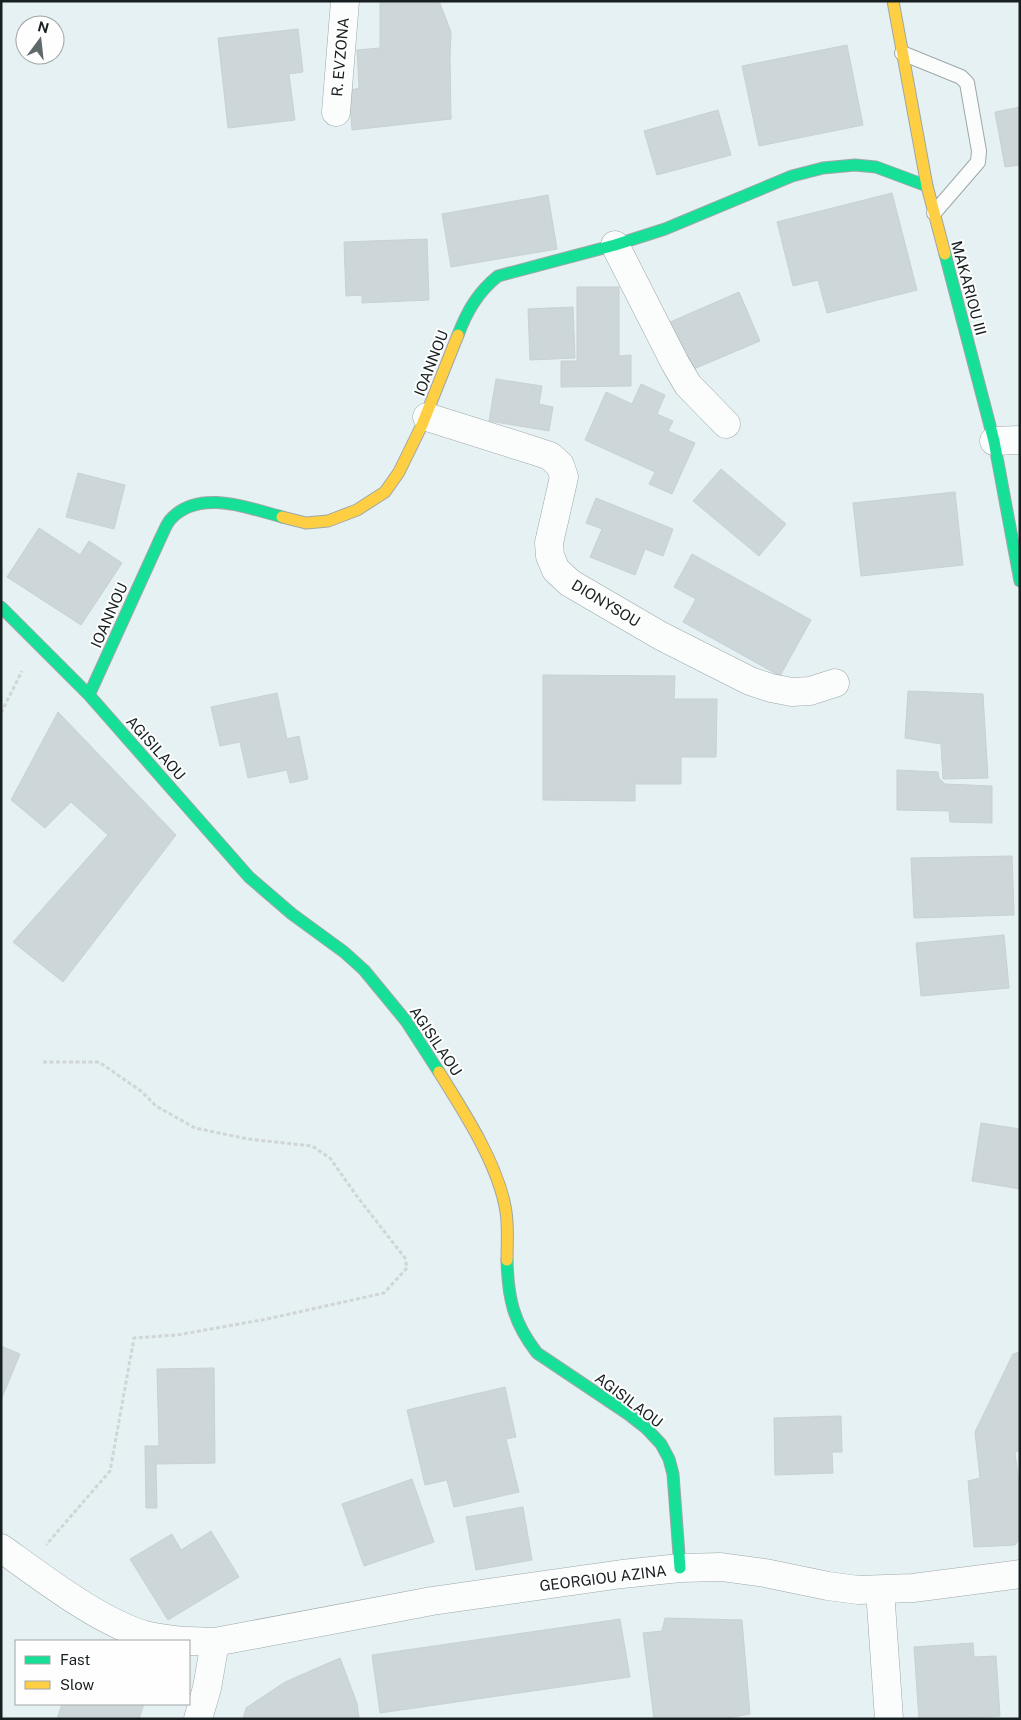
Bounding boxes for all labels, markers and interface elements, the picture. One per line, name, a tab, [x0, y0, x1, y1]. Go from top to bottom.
north arrow	[15, 15, 65, 65]
street label: R. EVZONA	[328, 16, 352, 97]
text: N	[36, 18, 51, 37]
street label: MAKARIOU III	[948, 239, 990, 337]
street label: IOANNOU	[411, 328, 451, 398]
street label: DIONYSOU	[569, 576, 643, 630]
street label: IOANNOU	[87, 580, 131, 650]
street label: AGISILAOU	[123, 713, 189, 783]
street label: AGISILAOU	[407, 1003, 465, 1079]
street label: AGISILAOU	[592, 1369, 666, 1431]
street label: GEORGIOU AZINA	[538, 1562, 668, 1594]
legend	[15, 1640, 190, 1705]
text: Fast	[60, 1651, 90, 1668]
text: Slow	[60, 1676, 95, 1693]

